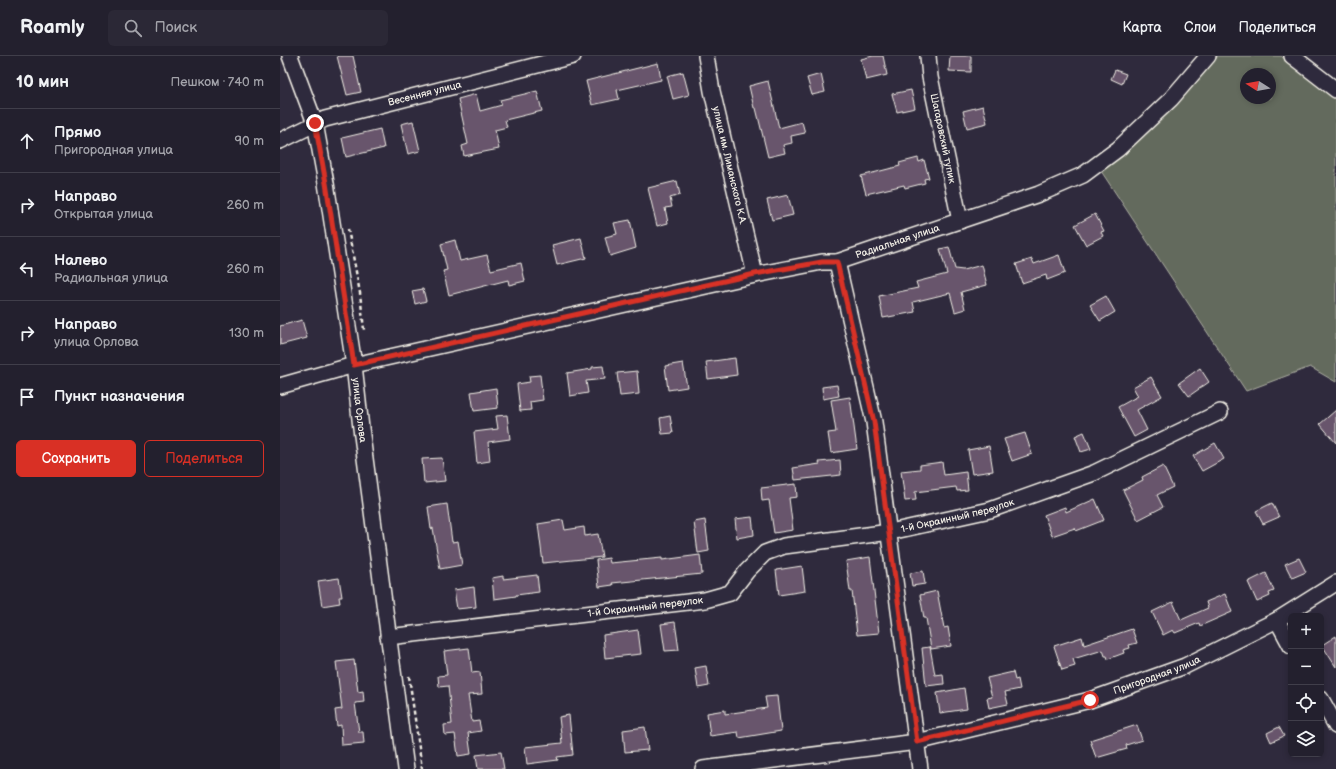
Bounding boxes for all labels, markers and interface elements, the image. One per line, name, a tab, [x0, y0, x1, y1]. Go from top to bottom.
search box	[108, 10, 388, 46]
text: Roamly	[20, 16, 84, 39]
icon: search	[122, 17, 144, 39]
text: Поиск	[154, 18, 197, 37]
text: Карта	[1122, 19, 1162, 36]
text: Слои	[1184, 19, 1216, 36]
text: Поделиться	[1238, 19, 1316, 36]
north arrow	[1240, 68, 1276, 104]
text: 10 мин	[16, 72, 69, 92]
text: Пешком · 740 m	[171, 74, 264, 90]
street label: Весенняя улица	[387, 79, 463, 109]
street label: Шагаровский тупик	[928, 93, 958, 185]
street label: улица им. Лиманского К.А.	[710, 105, 749, 226]
route end	[306, 114, 324, 132]
text: Прямо	[54, 123, 101, 142]
icon: ahead	[16, 130, 38, 152]
text: 90 m	[235, 133, 264, 149]
text: Пригородная улица	[54, 142, 173, 158]
text: Направо	[54, 187, 117, 206]
icon: right	[16, 194, 38, 216]
text: 260 m	[226, 197, 264, 213]
text: Открытая улица	[54, 206, 153, 222]
street label: Радиальная улица	[854, 222, 941, 261]
text: Налево	[54, 251, 107, 270]
icon: left	[16, 258, 38, 280]
text: 260 m	[226, 261, 264, 277]
text: Радиальная улица	[54, 270, 168, 286]
text: Направо	[54, 315, 117, 334]
icon: right	[16, 322, 38, 344]
text: 130 m	[229, 325, 264, 341]
text: улица Орлова	[54, 334, 139, 350]
street label: улица Орлова	[349, 377, 369, 443]
icon: arrive	[16, 386, 38, 408]
text: Пункт назначения	[54, 387, 185, 406]
button: Сохранить	[16, 440, 136, 477]
button: Поделиться	[144, 440, 264, 477]
street label: 1-й Окраинный переулок	[900, 496, 1016, 535]
street label: 1-й Окраинный переулок	[587, 594, 704, 620]
map controls	[1288, 613, 1324, 757]
button: +	[1288, 613, 1324, 649]
button: −	[1288, 649, 1324, 685]
street label: Пригородная улица	[1112, 653, 1202, 697]
button: locate	[1288, 685, 1324, 721]
route start	[1081, 691, 1099, 709]
button: layers	[1288, 721, 1324, 757]

